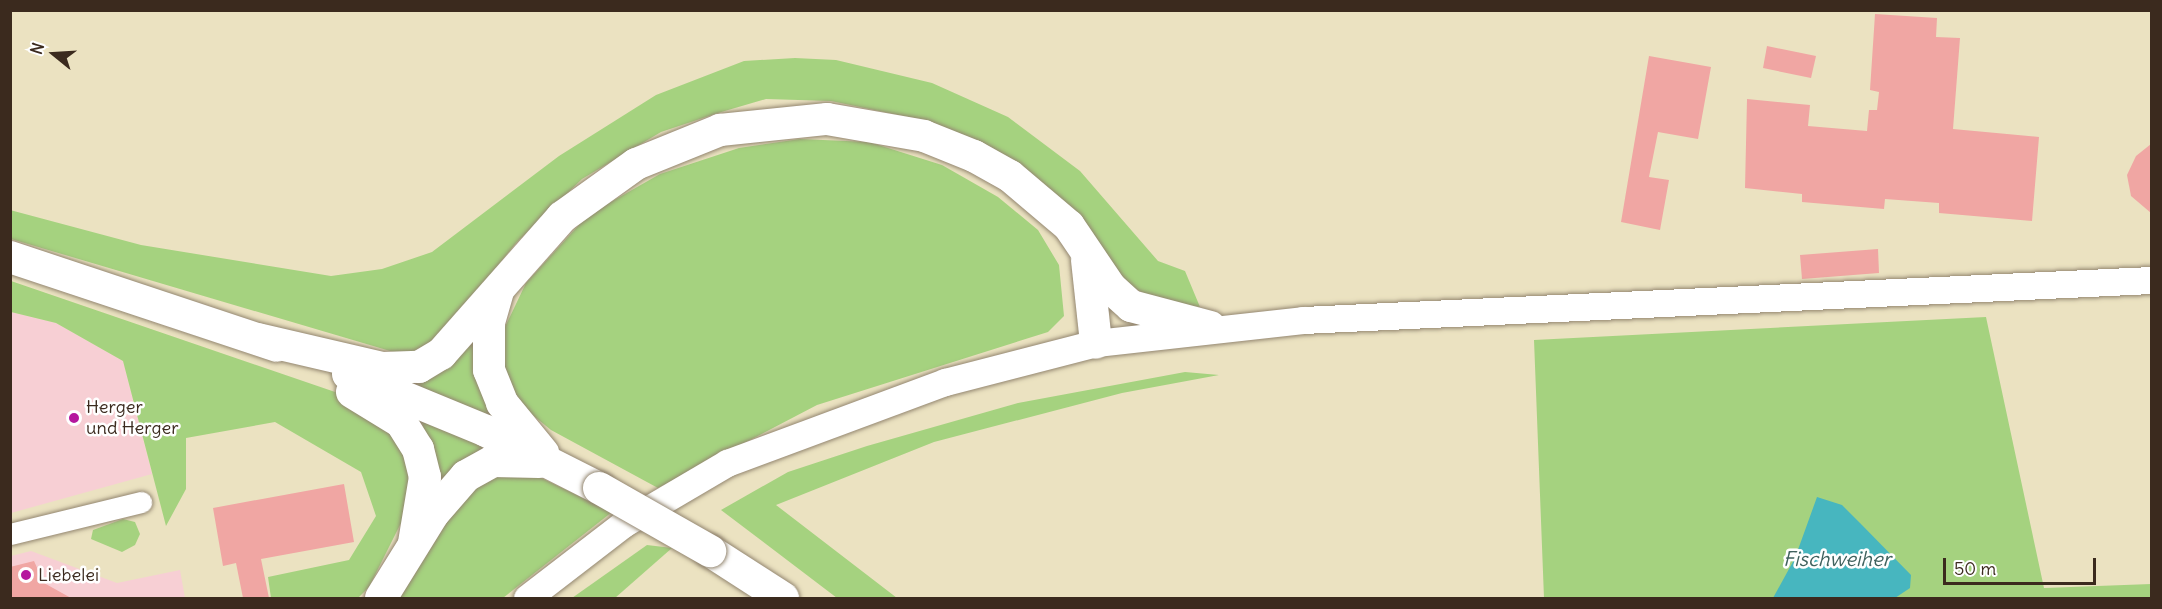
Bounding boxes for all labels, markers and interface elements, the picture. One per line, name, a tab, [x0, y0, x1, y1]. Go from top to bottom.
north arrow	[24, 24, 84, 84]
text: N	[26, 40, 48, 57]
place label: Herger und Herger	[86, 397, 179, 440]
marker: Herger und Herger	[67, 411, 81, 425]
water label: Fischweiher	[1783, 546, 1891, 570]
scale bar	[1946, 546, 2099, 584]
text: 50 m	[1954, 557, 1996, 580]
place label: Liebelei	[38, 564, 99, 586]
marker: Liebelei	[19, 568, 33, 582]

